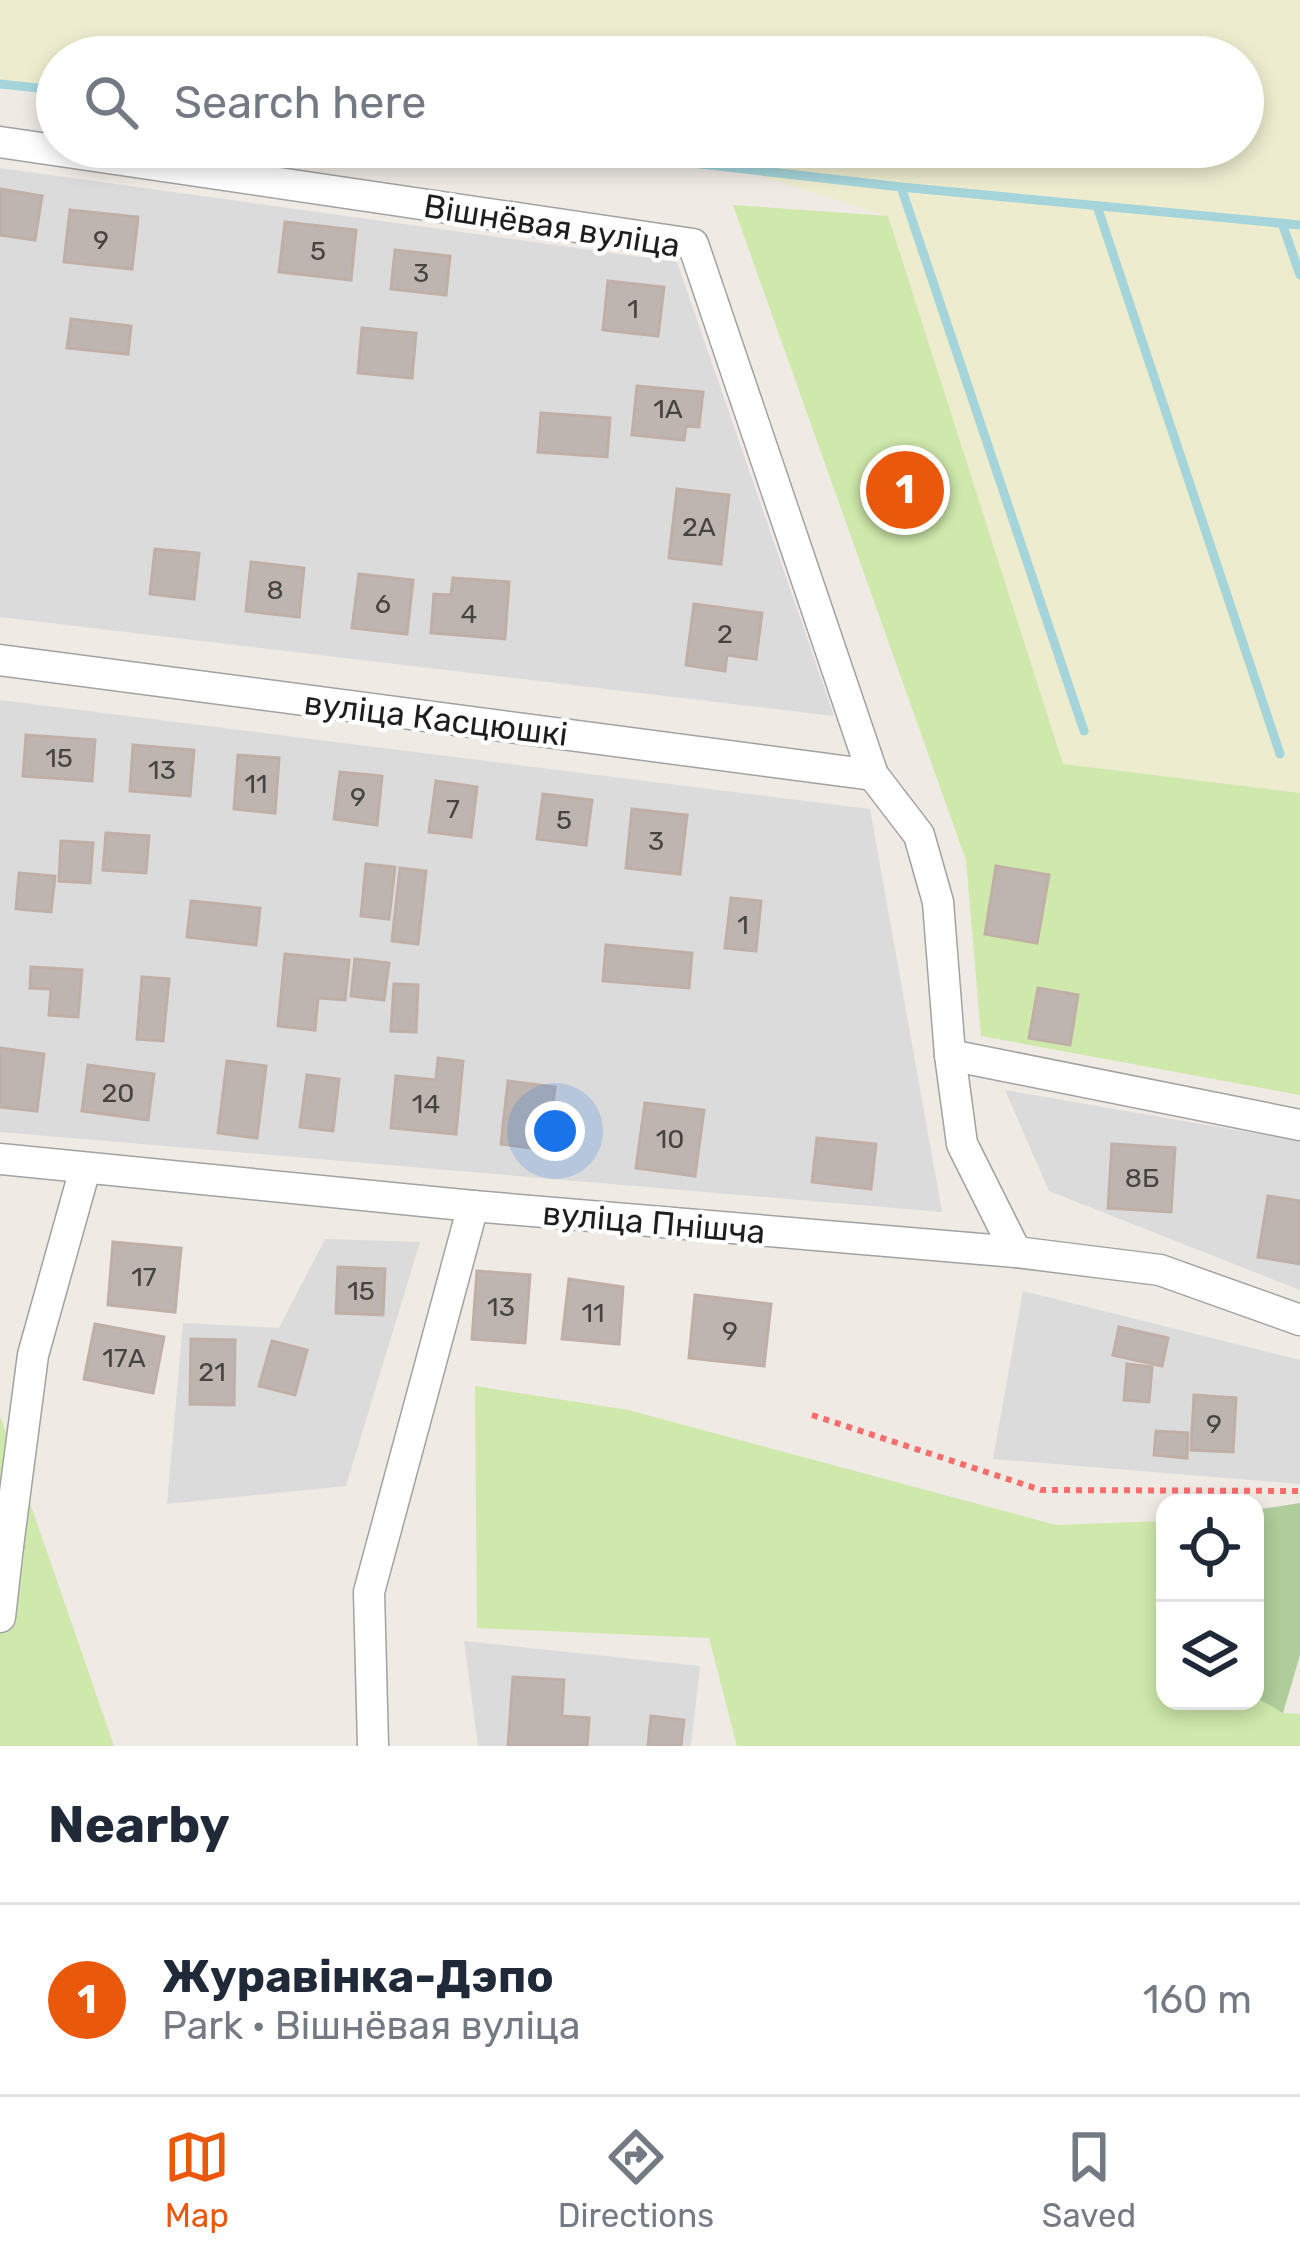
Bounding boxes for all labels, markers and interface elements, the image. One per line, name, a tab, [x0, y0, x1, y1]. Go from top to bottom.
search box	[36, 36, 1264, 168]
icon: search	[78, 69, 144, 135]
text: Search here	[174, 76, 426, 129]
street label: Вішнёвая вуліца	[421, 186, 683, 265]
house number: 9	[93, 224, 109, 256]
house number: 5	[310, 235, 326, 267]
house number: 3	[413, 257, 429, 289]
house number: 1	[627, 293, 639, 325]
house number: 1А	[653, 393, 683, 425]
pin: 1	[866, 445, 944, 535]
house number: 2А	[682, 511, 716, 543]
house number: 8	[266, 574, 284, 606]
house number: 6	[375, 588, 391, 620]
house number: 4	[461, 598, 477, 630]
house number: 2	[717, 618, 733, 650]
street label: вуліца Касцюшкі	[302, 683, 570, 754]
house number: 15	[45, 742, 73, 774]
house number: 13	[148, 754, 176, 786]
house number: 11	[244, 768, 268, 800]
house number: 9	[350, 781, 366, 813]
house number: 7	[446, 793, 460, 825]
house number: 5	[556, 804, 572, 836]
house number: 3	[648, 825, 664, 857]
house number: 1	[737, 909, 749, 941]
house number: 20	[102, 1077, 135, 1109]
house number: 14	[412, 1088, 440, 1120]
your location	[525, 1101, 585, 1161]
house number: 10	[656, 1123, 684, 1155]
house number: 8Б	[1125, 1162, 1159, 1194]
street label: вуліца Пнішча	[541, 1193, 767, 1252]
house number: 17	[131, 1261, 157, 1293]
house number: 15	[347, 1275, 375, 1307]
house number: 13	[487, 1291, 515, 1323]
house number: 11	[581, 1297, 605, 1329]
house number: 9	[722, 1315, 738, 1347]
house number: 17А	[102, 1342, 146, 1374]
house number: 21	[198, 1356, 226, 1388]
house number: 9	[1206, 1408, 1222, 1440]
map controls	[1156, 1494, 1264, 1710]
button: locate	[1156, 1494, 1264, 1602]
button: layers	[1156, 1602, 1264, 1710]
text: Nearby	[48, 1794, 230, 1855]
text: Журавінка-Дэпо	[162, 1950, 554, 2003]
text: 1	[77, 1977, 97, 2023]
text: 160 m	[1143, 1977, 1252, 2023]
text: Park · Вішнёвая вуліца	[162, 2003, 580, 2049]
tab: Map	[164, 2124, 230, 2235]
tab: Directions	[558, 2124, 714, 2235]
tab: Saved	[1042, 2124, 1136, 2235]

